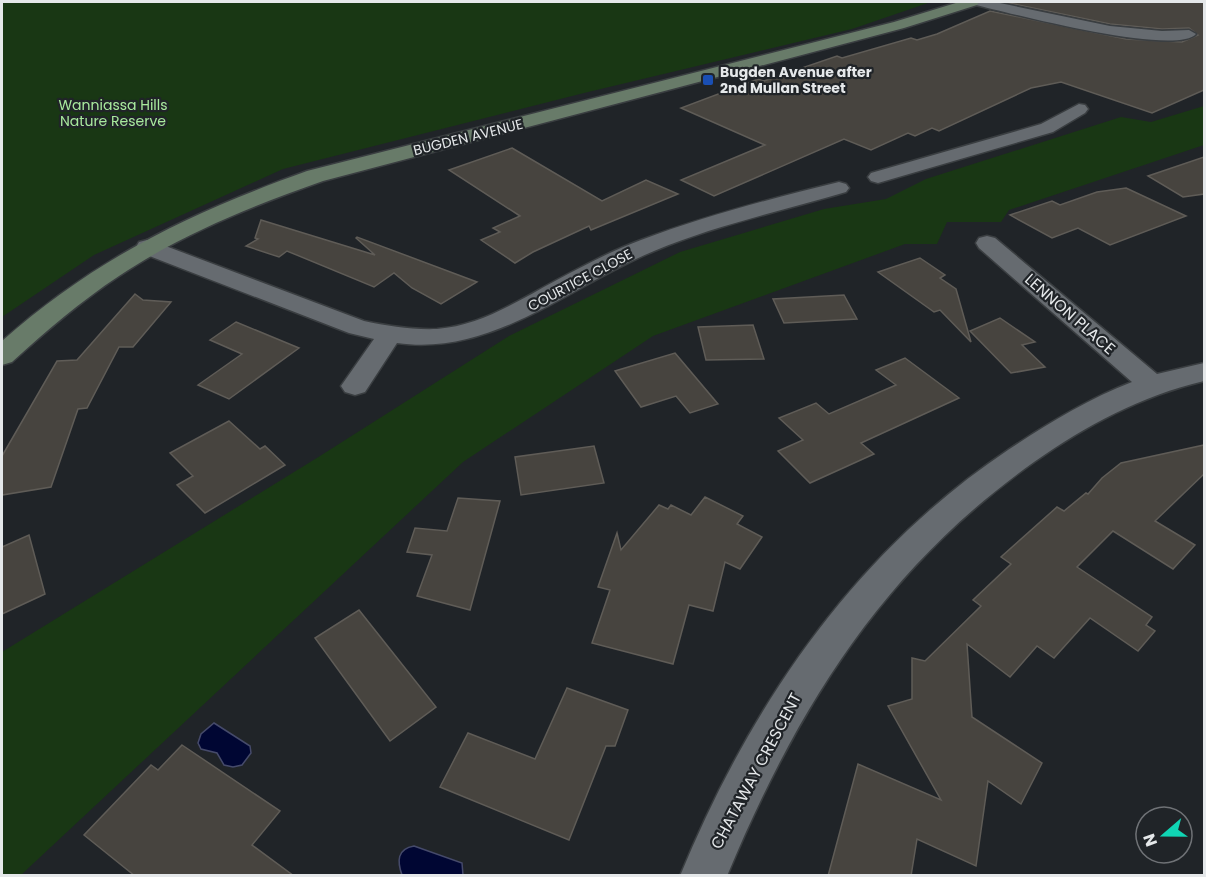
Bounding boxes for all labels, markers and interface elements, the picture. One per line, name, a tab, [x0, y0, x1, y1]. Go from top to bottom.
place label: Bugden Avenue after 2nd Mullan Street	[720, 62, 872, 98]
marker: Bugden Avenue after 2nd Mullan Street	[701, 73, 715, 87]
park label: Wanniassa Hills Nature Reserve	[58, 95, 168, 131]
street label: BUGDEN AVENUE	[411, 114, 525, 160]
street label: COURTICE CLOSE	[524, 244, 636, 316]
street label: LENNON PLACE	[1020, 268, 1120, 360]
street label: CHATAWAY CRESCENT	[705, 689, 807, 853]
north arrow	[1134, 805, 1194, 865]
text: N	[1138, 830, 1163, 850]

